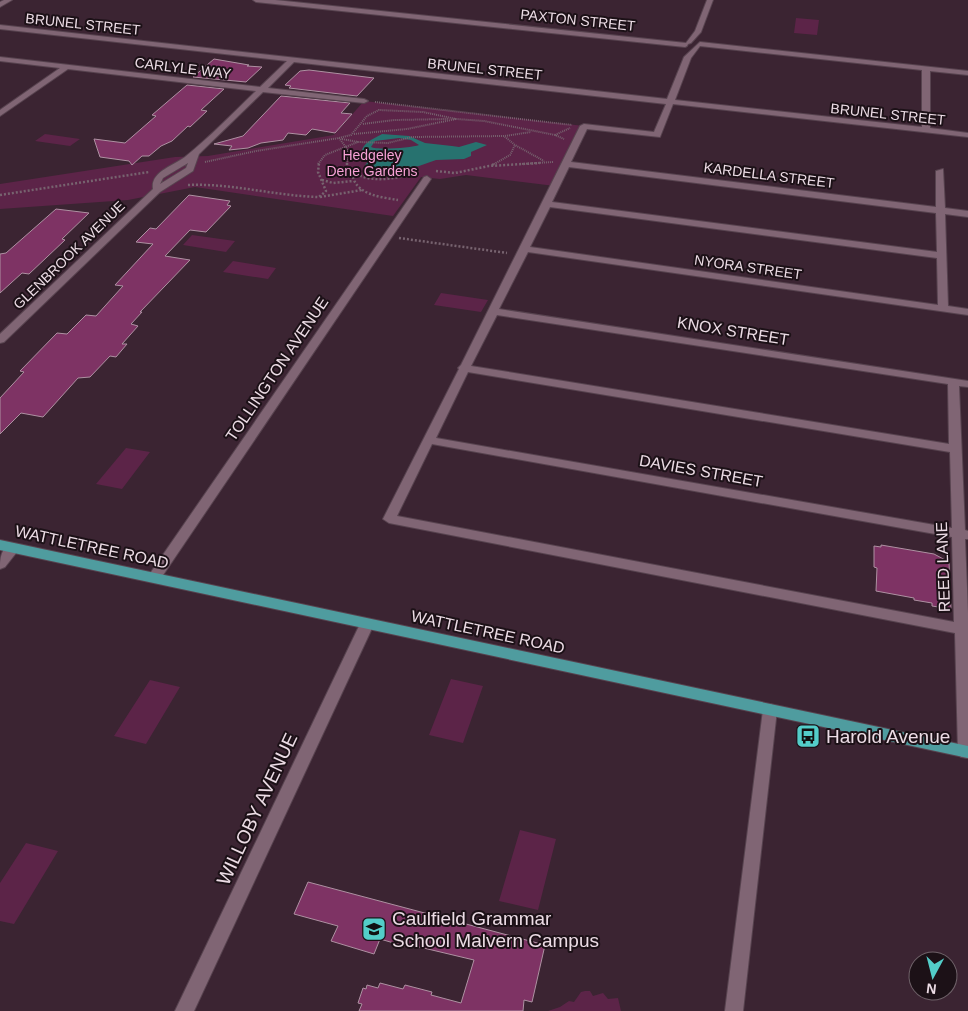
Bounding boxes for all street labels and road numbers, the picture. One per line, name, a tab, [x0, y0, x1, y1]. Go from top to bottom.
street label: PAXTON STREET	[520, 6, 637, 34]
street label: BRUNEL STREET	[25, 10, 142, 38]
street label: CARLYLE WAY	[134, 54, 233, 82]
street label: BRUNEL STREET	[427, 55, 544, 83]
street label: BRUNEL STREET	[830, 100, 947, 128]
street label: KARDELLA STREET	[703, 159, 836, 191]
street label: GLENBROOK AVENUE	[10, 198, 128, 312]
street label: NYORA STREET	[693, 252, 803, 283]
street label: TOLLINGTON AVENUE	[222, 294, 332, 444]
street label: KNOX STREET	[676, 314, 790, 348]
street label: DAVIES STREET	[638, 452, 764, 490]
street label: REED LANE	[933, 521, 953, 613]
street label: WATTLETREE ROAD	[14, 522, 170, 572]
street label: WATTLETREE ROAD	[410, 607, 566, 657]
street label: WILLOBY AVENUE	[213, 730, 301, 888]

